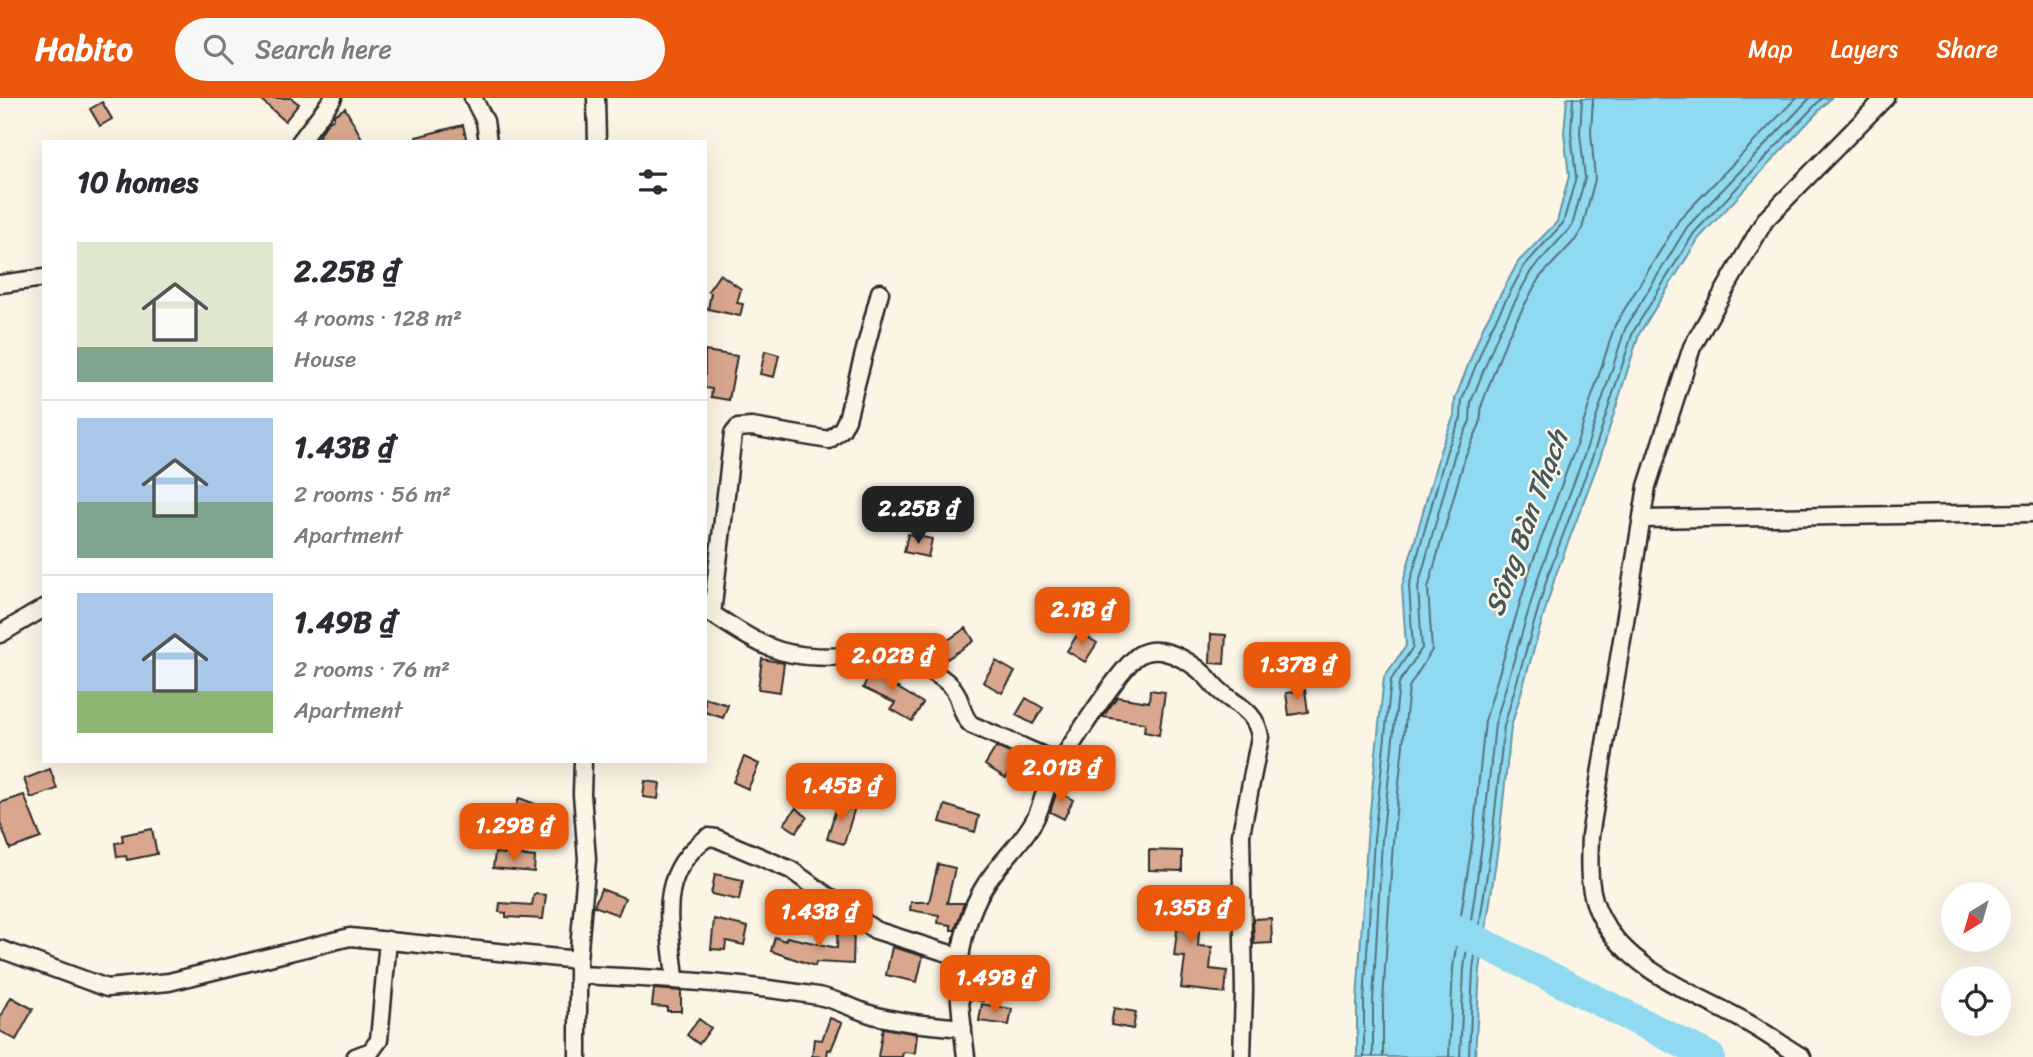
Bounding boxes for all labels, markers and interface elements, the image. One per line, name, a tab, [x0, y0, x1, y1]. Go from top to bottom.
search box	[175, 18, 665, 81]
text: Habito	[35, 20, 133, 78]
text: Search here	[255, 26, 392, 72]
text: Map	[1748, 28, 1793, 70]
text: Layers	[1831, 28, 1898, 70]
text: Share	[1936, 28, 1998, 70]
icon: search	[199, 30, 237, 68]
text: 10 homes	[77, 155, 198, 209]
icon: filters	[634, 163, 672, 201]
text: 2.25B ₫	[294, 244, 399, 298]
icon: home	[133, 270, 217, 354]
text: 4 rooms · 128 m²	[294, 298, 462, 339]
text: House	[294, 339, 356, 380]
text: 1.43B ₫	[294, 420, 394, 474]
water label: Sông Bàn Thạch	[1470, 421, 1583, 623]
icon: home	[133, 446, 217, 530]
text: 2 rooms · 56 m²	[294, 474, 451, 515]
pin: 2.25B ₫	[853, 486, 983, 546]
text: 2.25B ₫	[878, 488, 958, 529]
text: Apartment	[294, 515, 403, 556]
pin: 2.1B ₫	[1025, 588, 1139, 647]
text: 2.1B ₫	[1051, 589, 1113, 630]
text: 1.49B ₫	[294, 595, 396, 649]
icon: home	[133, 621, 217, 705]
pin: 2.02B ₫	[827, 634, 957, 693]
text: 2.02B ₫	[852, 635, 932, 676]
pin: 1.37B ₫	[1232, 642, 1362, 702]
text: 1.37B ₫	[1259, 644, 1335, 685]
text: 2 rooms · 76 m²	[294, 649, 450, 690]
text: Apartment	[294, 690, 403, 731]
pin: 2.01B ₫	[996, 746, 1126, 805]
text: 2.01B ₫	[1022, 747, 1100, 788]
pin: 1.45B ₫	[776, 764, 906, 823]
text: 1.45B ₫	[802, 765, 880, 806]
pin: 1.29B ₫	[449, 804, 579, 863]
text: 1.29B ₫	[476, 805, 552, 846]
north arrow	[1941, 882, 2011, 952]
map controls	[1941, 882, 2011, 1036]
pin: 1.35B ₫	[1126, 886, 1256, 945]
text: 1.35B ₫	[1153, 887, 1229, 928]
pin: 1.43B ₫	[754, 890, 884, 949]
text: 1.43B ₫	[781, 891, 857, 932]
pin: 1.49B ₫	[930, 956, 1060, 1015]
text: 1.49B ₫	[956, 957, 1034, 998]
button: locate	[1941, 966, 2011, 1036]

